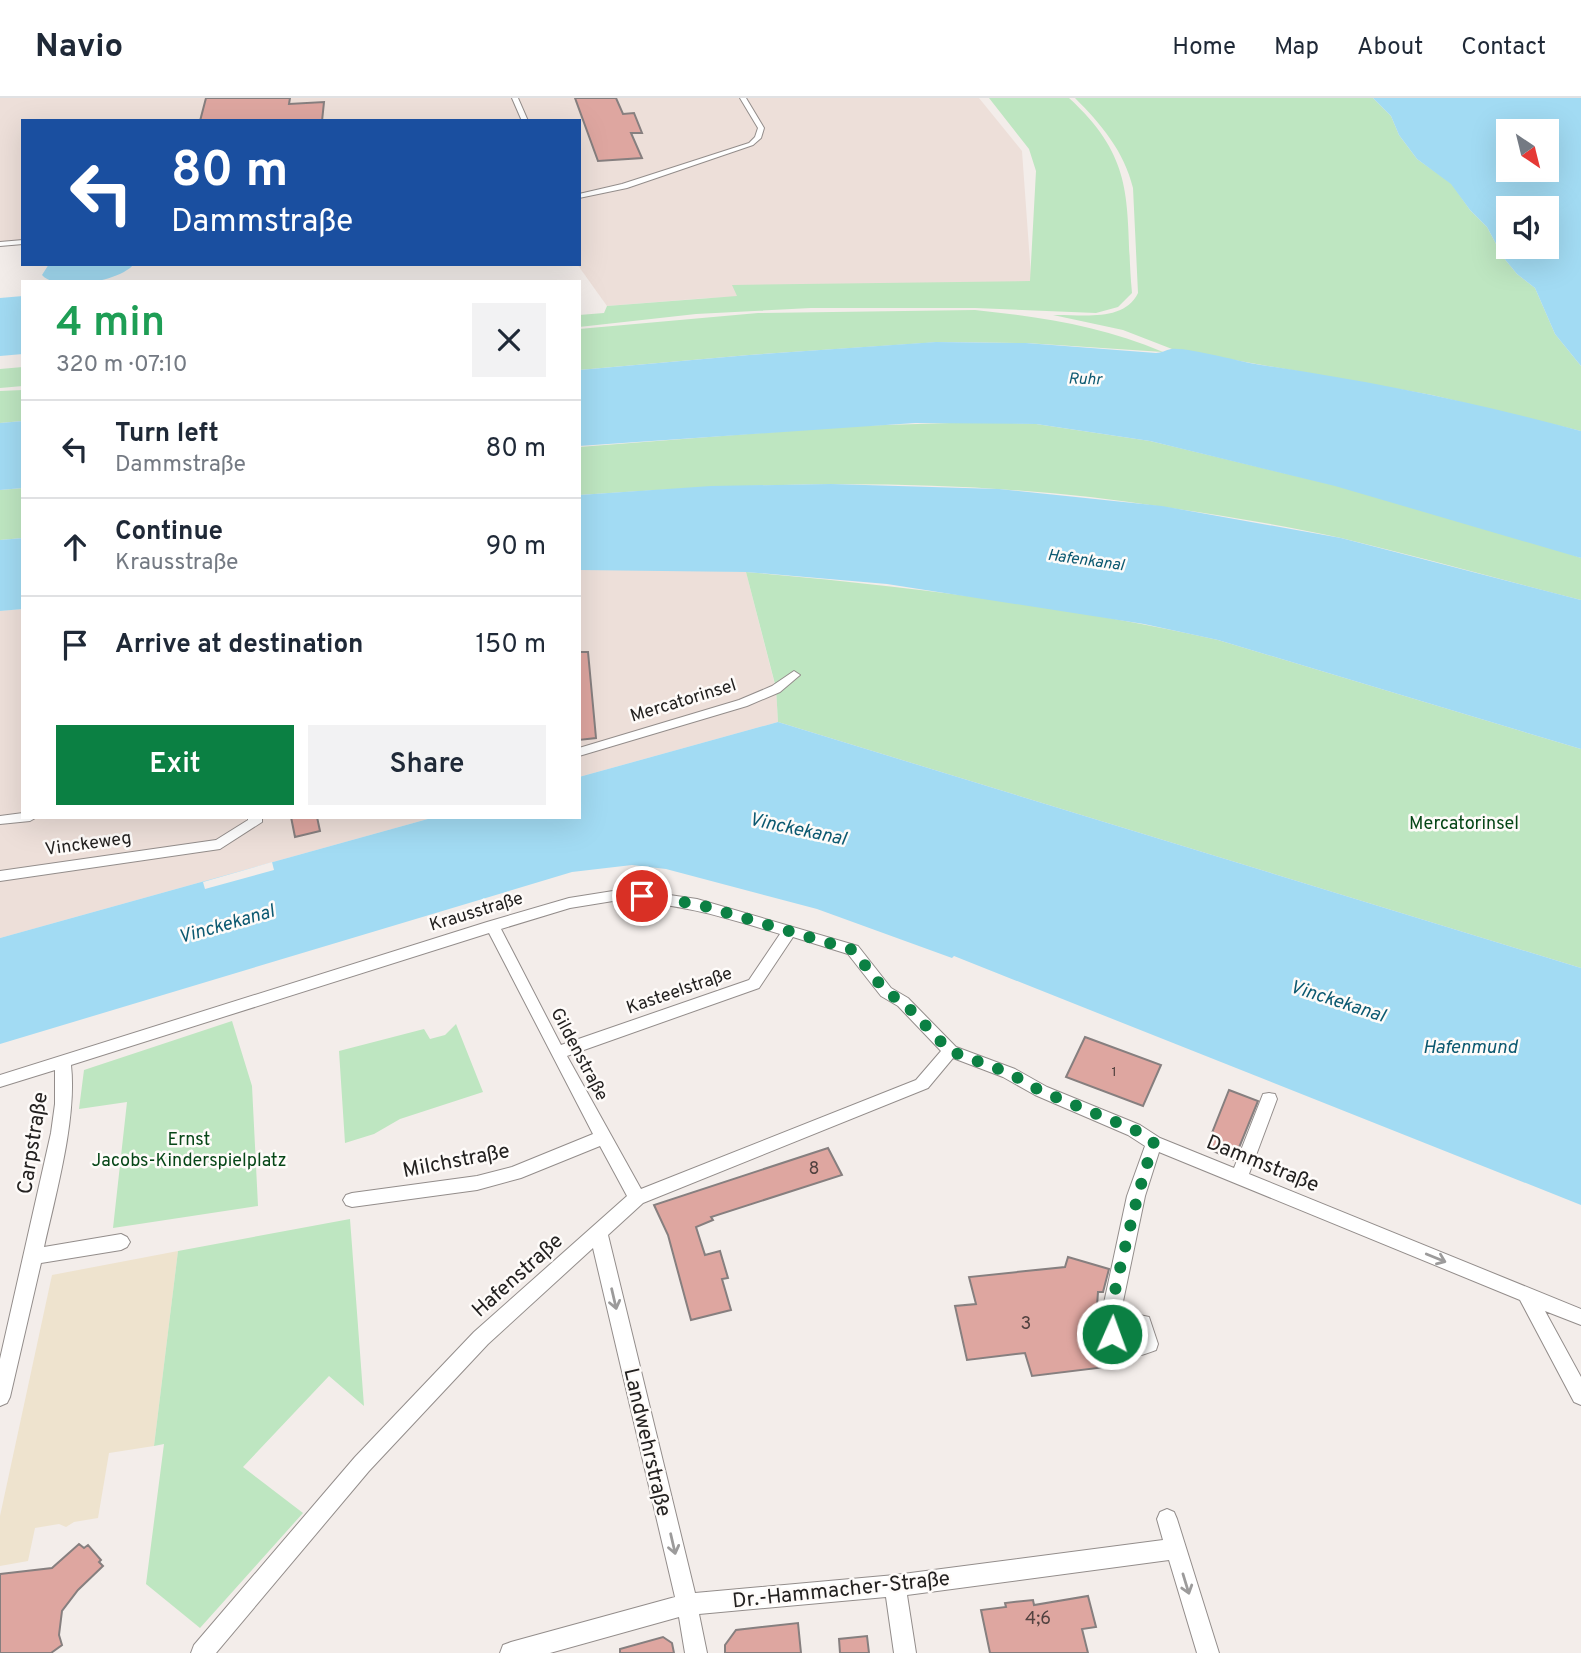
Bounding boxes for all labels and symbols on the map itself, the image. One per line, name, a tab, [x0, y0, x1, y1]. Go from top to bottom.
north arrow	[1496, 119, 1559, 182]
water label: Ruhr	[1068, 369, 1104, 391]
water label: Hafenkanal	[1046, 546, 1126, 576]
street label: Mercatorinsel	[628, 674, 739, 728]
water label: Vinckekanal	[747, 808, 850, 852]
park label: Mercatorinsel	[1409, 813, 1519, 836]
street label: Vinckeweg	[43, 827, 133, 862]
pin	[612, 866, 672, 926]
street label: Krausstraße	[427, 887, 526, 938]
water label: Vinckekanal	[176, 899, 278, 950]
street label: Kasteelstraße	[624, 963, 735, 1020]
water label: Vinckekanal	[1287, 975, 1389, 1029]
street label: Gildenstraße	[545, 1004, 613, 1105]
water label: Hafenmund	[1423, 1036, 1519, 1060]
house number: 1	[1111, 1064, 1117, 1081]
street label: Carpstraße	[12, 1090, 55, 1196]
park label: Ernst Jacobs-Kinderspielplatz	[91, 1129, 287, 1173]
street label: Dammstraße	[1202, 1129, 1323, 1199]
street label: Milchstraße	[400, 1138, 512, 1185]
house number: 8	[809, 1158, 820, 1181]
street label: Hafenstraße	[467, 1228, 569, 1324]
one-way arrow	[1424, 1252, 1446, 1265]
one-way arrow	[608, 1287, 621, 1309]
position arrow	[1075, 1297, 1149, 1371]
house number: 3	[1021, 1313, 1031, 1336]
street label: Landwehrstraße	[616, 1365, 677, 1519]
one-way arrow	[666, 1532, 680, 1555]
street label: Dr.-Hammacher-Straße	[731, 1566, 951, 1615]
one-way arrow	[1181, 1573, 1194, 1595]
house number: 4;6	[1025, 1608, 1051, 1631]

